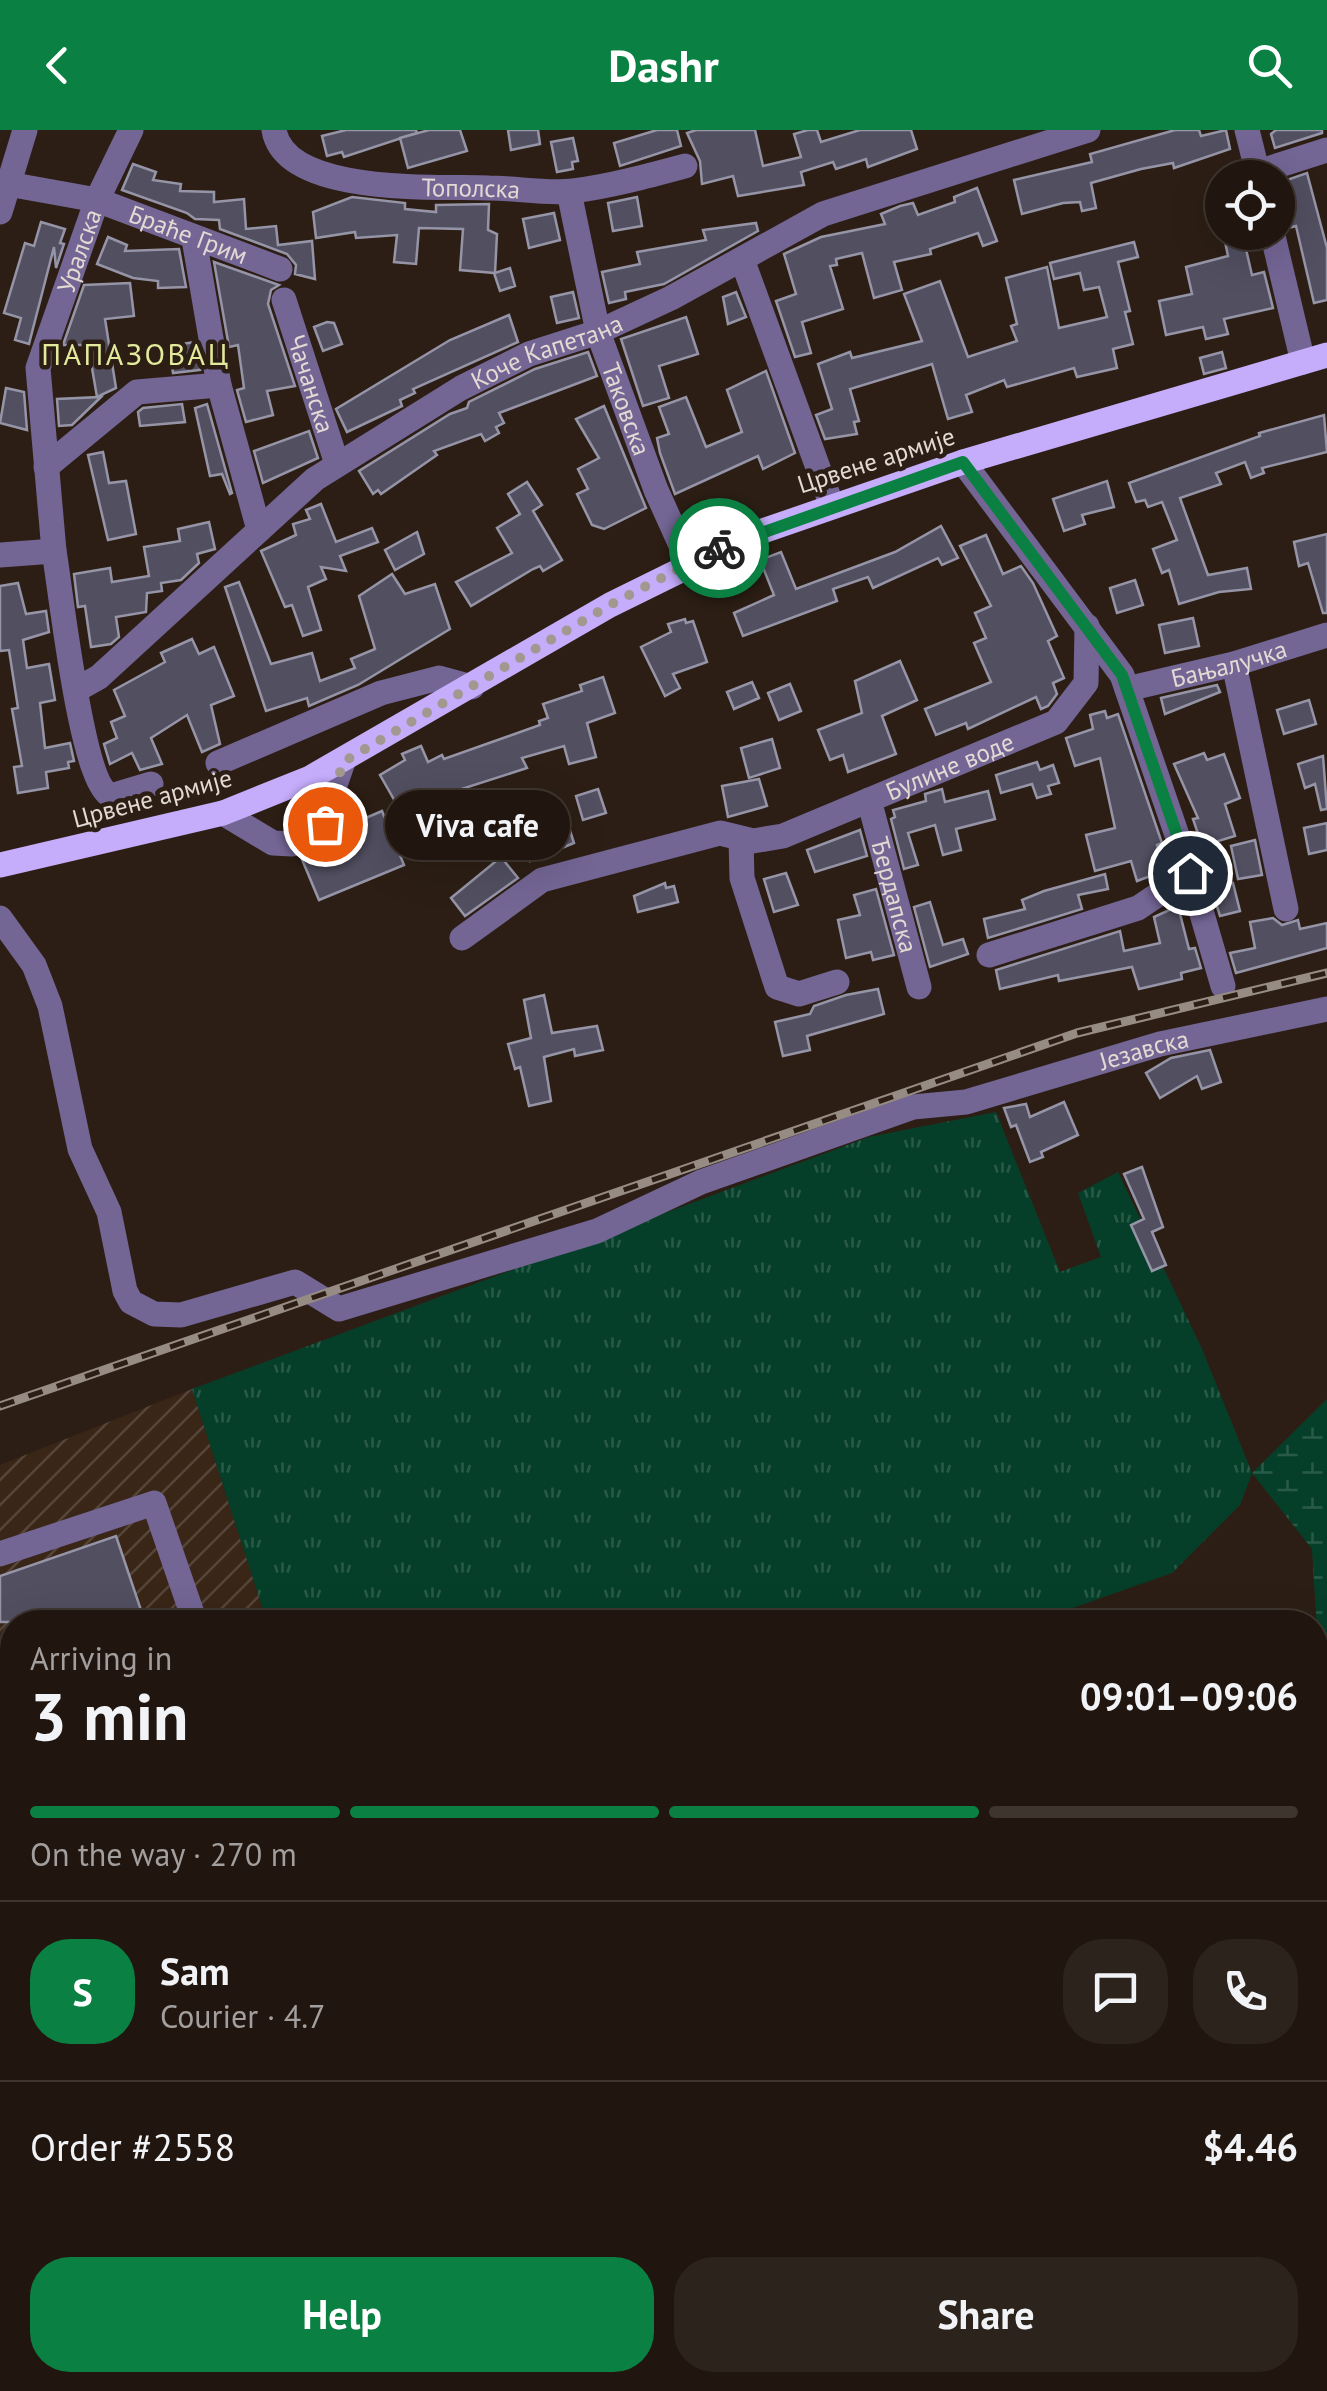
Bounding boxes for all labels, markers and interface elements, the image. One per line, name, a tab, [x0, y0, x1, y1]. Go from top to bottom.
text: Dashr	[608, 36, 719, 94]
icon: back	[30, 38, 85, 93]
icon: search	[1242, 38, 1297, 93]
map controls	[1205, 160, 1295, 250]
button: locate	[1205, 160, 1295, 250]
street label: Тополска	[421, 171, 521, 206]
street label: Браће Грим	[124, 198, 252, 271]
street label: Уралска	[50, 205, 109, 297]
street label: Коче Капетана	[466, 307, 628, 396]
street label: Чачанска	[280, 331, 342, 437]
district label: ПАПАЗОВАЦ	[41, 334, 231, 373]
street label: Таковска	[595, 358, 658, 460]
street label: Црвене армије	[793, 419, 959, 501]
courier	[669, 498, 769, 598]
icon: bike	[692, 521, 747, 576]
street label: Бањалучка	[1168, 633, 1291, 694]
street label: Булине воде	[881, 725, 1019, 807]
street label: Црвене армије	[69, 761, 235, 835]
pin	[283, 782, 368, 867]
callout: Viva cafe	[385, 789, 570, 859]
icon: bag	[298, 797, 353, 852]
text: Viva cafe	[416, 804, 539, 846]
pin	[1148, 831, 1233, 916]
street label: Ђердапска	[863, 833, 925, 956]
icon: home	[1163, 846, 1218, 901]
street label: Језавска	[1094, 1022, 1191, 1078]
text: Arriving in	[30, 1637, 172, 1679]
text: 09:01–09:06	[1080, 1671, 1298, 1720]
text: 3 min	[30, 1674, 189, 1758]
text: On the way · 270 m	[30, 1833, 297, 1875]
button: chat	[1063, 1939, 1168, 2044]
button: phone	[1193, 1939, 1298, 2044]
text: Sam	[160, 1946, 230, 1995]
text: S	[72, 1967, 93, 2016]
text: Courier · 4.7	[160, 1995, 326, 2037]
text: Order #2558	[30, 2122, 235, 2171]
text: $4.46	[1202, 2122, 1298, 2171]
button: Help	[30, 2257, 654, 2372]
button: Share	[674, 2257, 1298, 2372]

